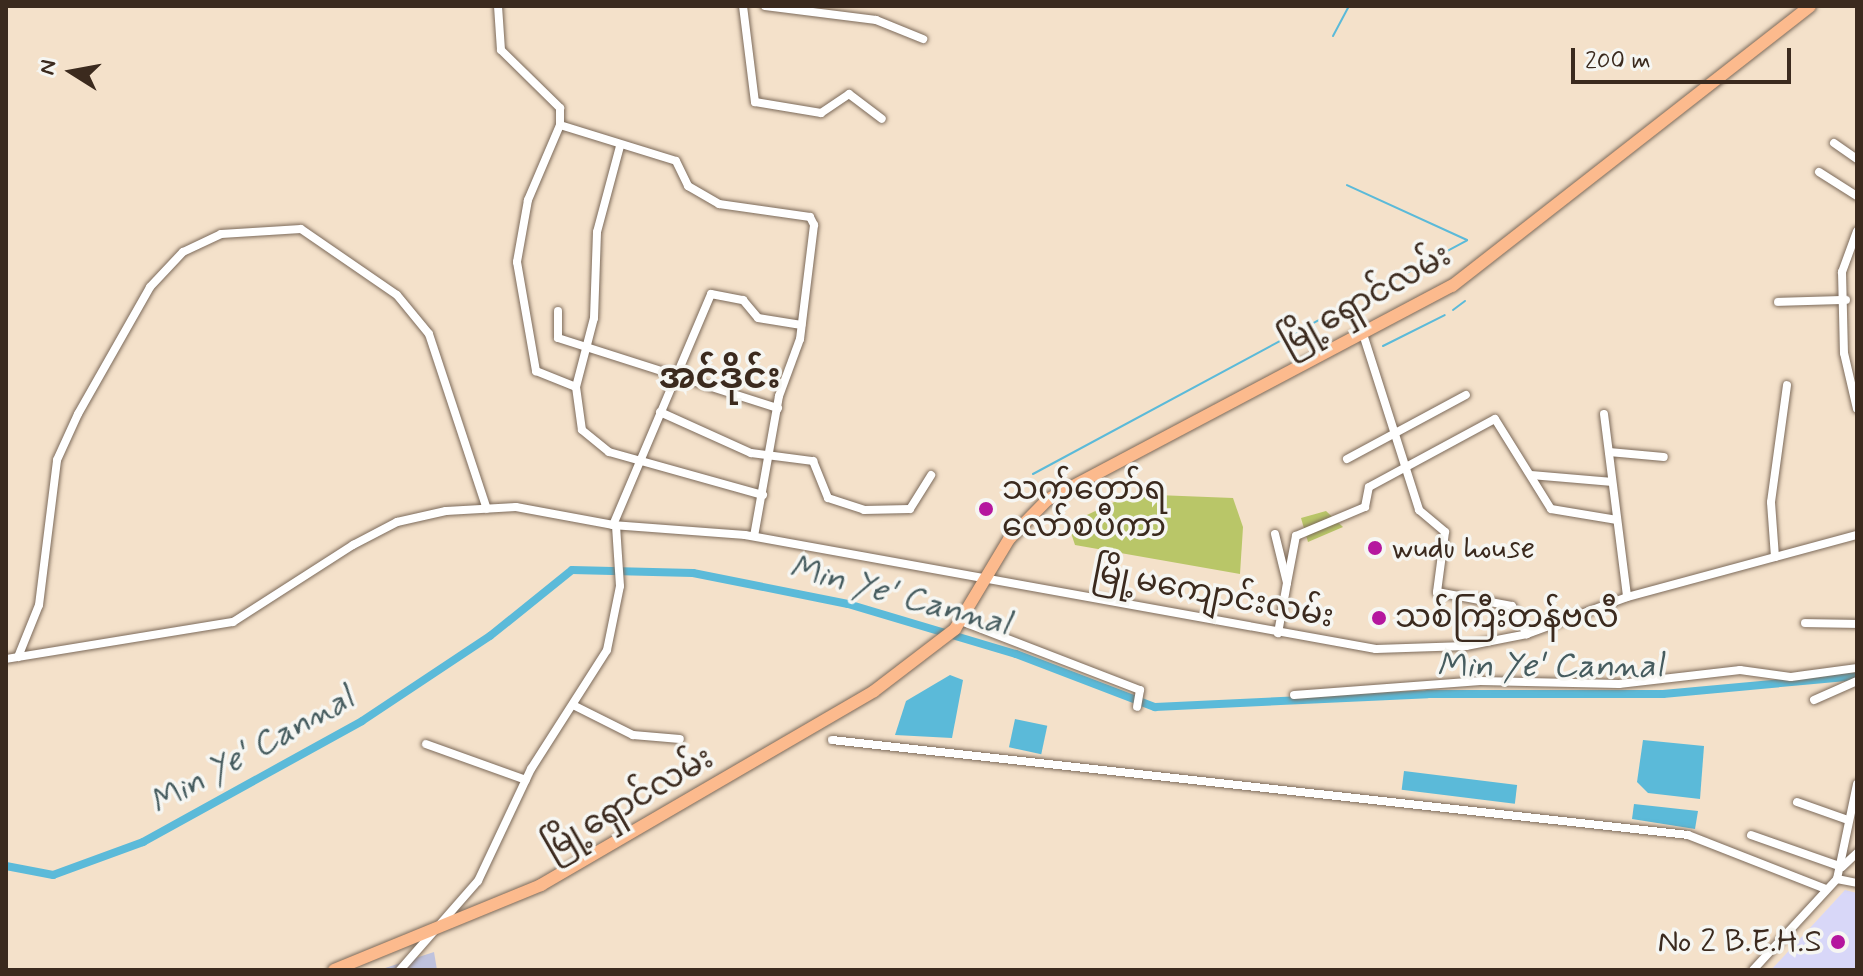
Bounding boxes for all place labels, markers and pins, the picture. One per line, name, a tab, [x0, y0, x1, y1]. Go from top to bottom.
place label: သက်တော်ရ လော်စပီကာ	[1002, 472, 1166, 547]
marker: သက်တော်ရ လော်စပီကာ	[977, 500, 995, 518]
place label: wudu house	[1391, 529, 1535, 567]
marker: wudu house	[1366, 539, 1384, 557]
place label: သစ်ကြီးတန်ဗလီ	[1395, 599, 1619, 637]
marker: သစ်ကြီးတန်ဗလီ	[1370, 609, 1388, 627]
place label: No 2 B.E.H.S	[1657, 923, 1822, 961]
marker: No 2 B.E.H.S	[1829, 933, 1847, 951]

